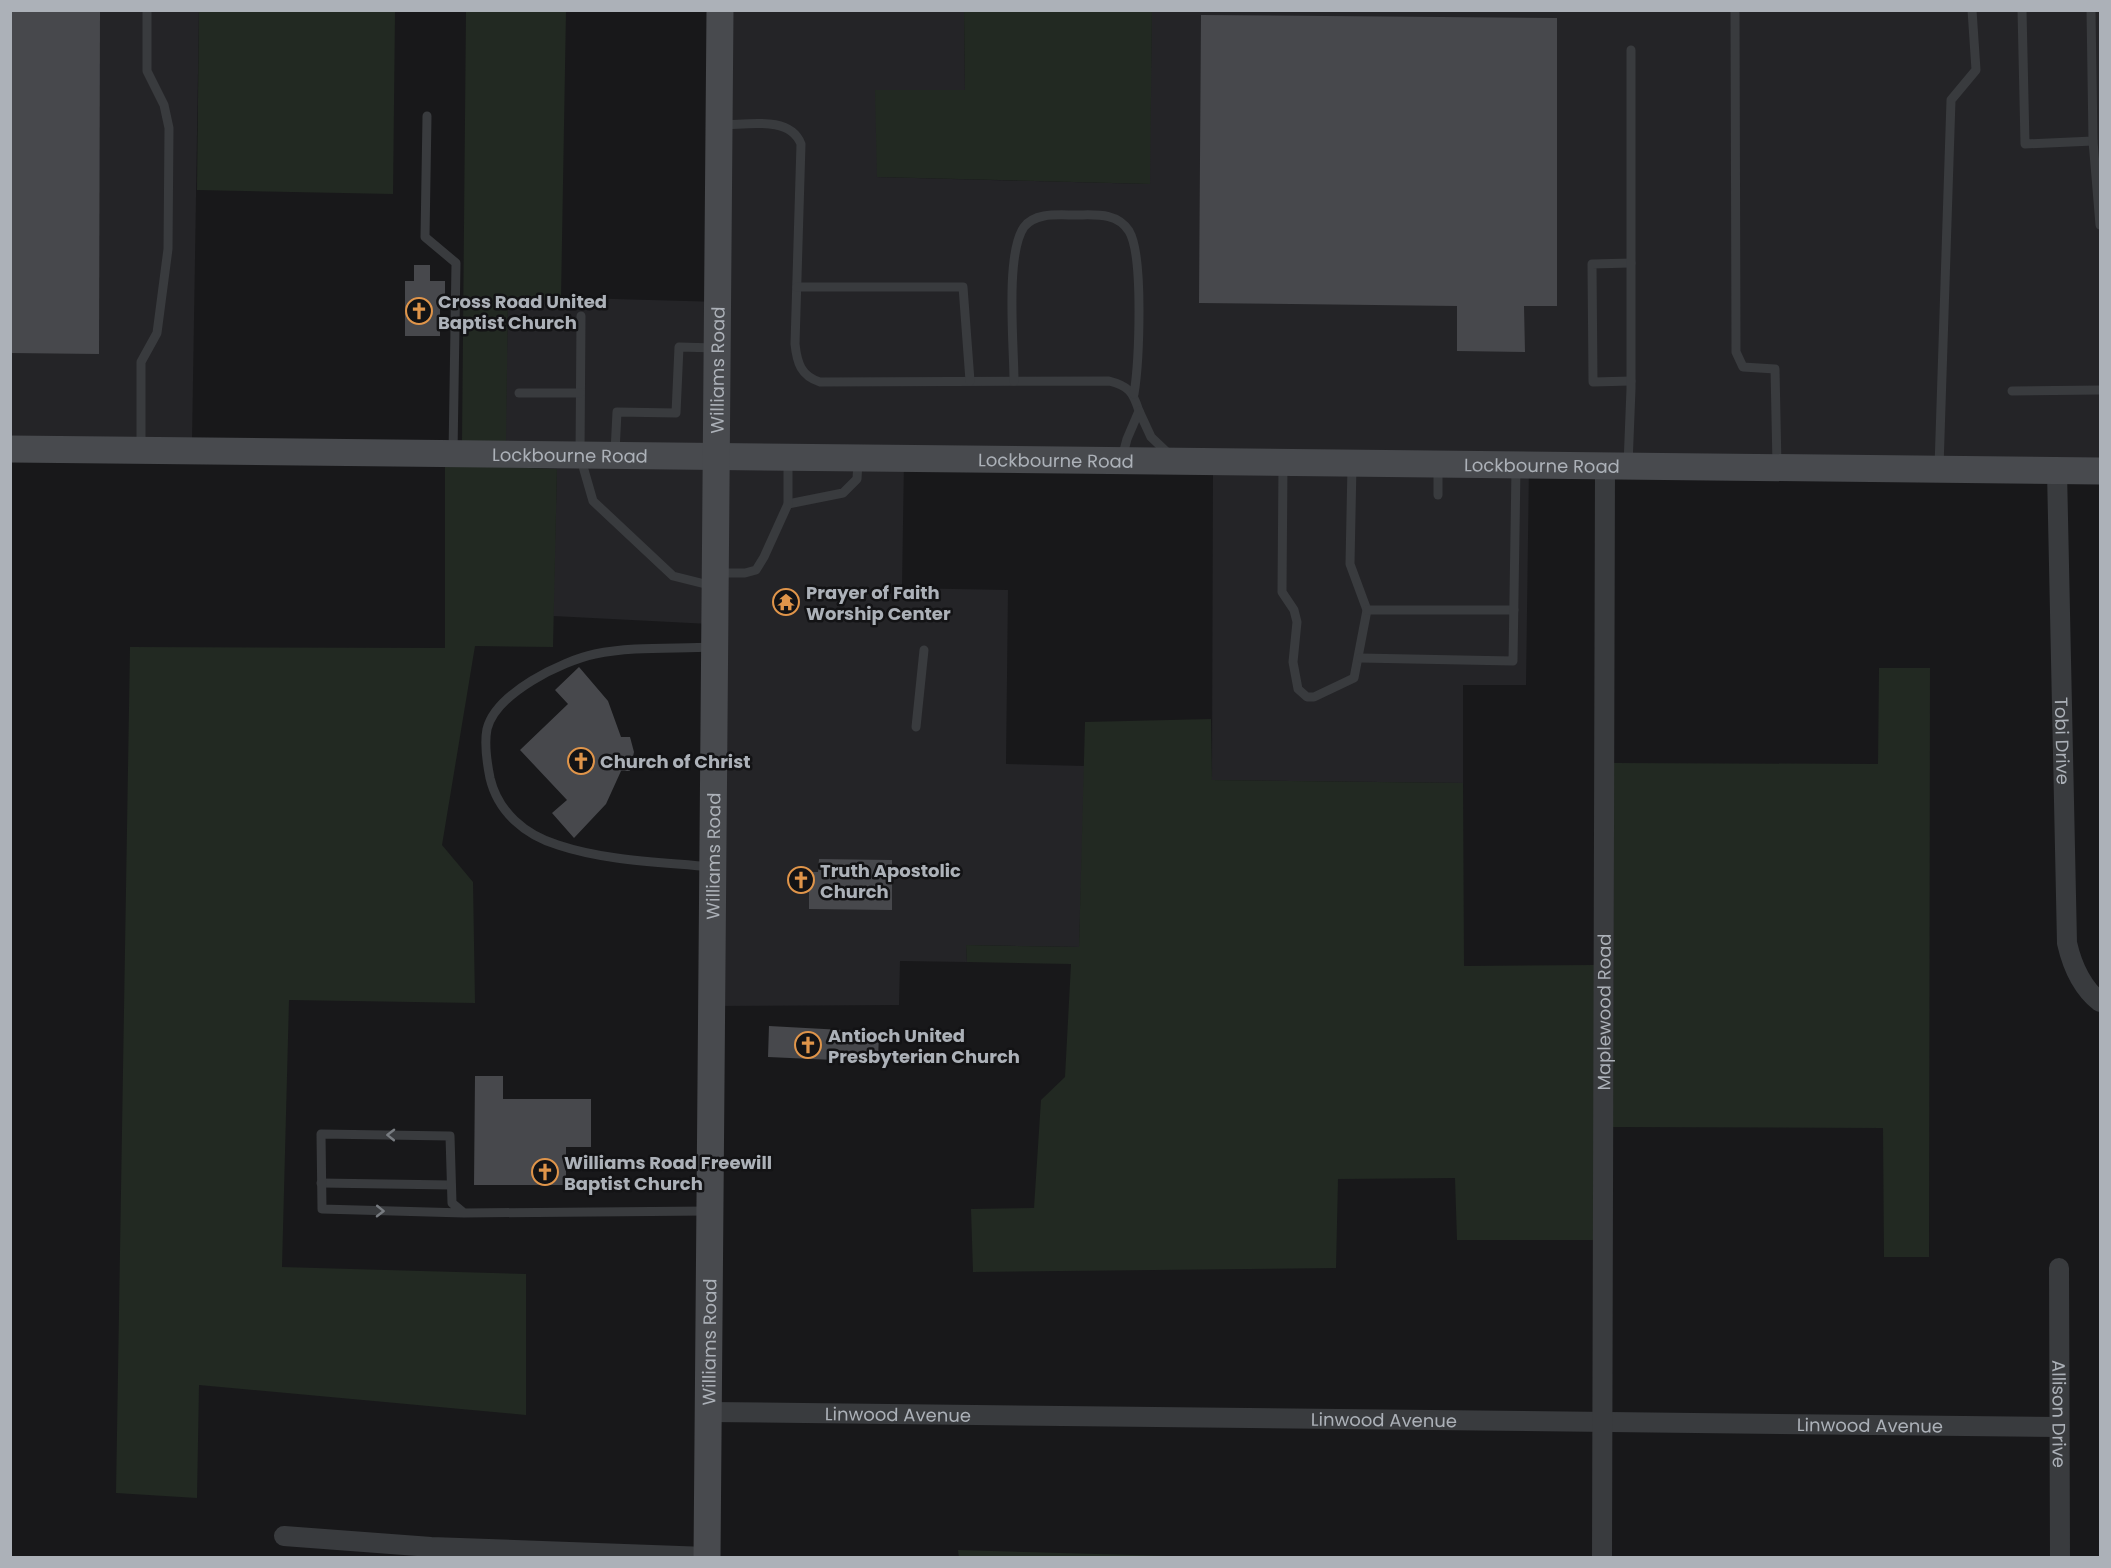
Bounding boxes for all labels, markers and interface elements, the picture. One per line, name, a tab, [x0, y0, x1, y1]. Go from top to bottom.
place label: Cross Road United Baptist Church	[438, 289, 607, 335]
church icon: Cross Road United Baptist Church	[404, 296, 434, 326]
street label: Williams Road	[704, 306, 730, 434]
street label: Lockbourne Road	[492, 442, 648, 468]
street label: Lockbourne Road	[978, 447, 1134, 473]
street label: Lockbourne Road	[1464, 452, 1620, 478]
place label: Prayer of Faith Worship Center	[806, 580, 951, 626]
temple icon: Prayer of Faith Worship Center	[771, 587, 801, 617]
street label: Tobi Drive	[2049, 697, 2076, 785]
church icon: Church of Christ	[566, 746, 596, 776]
place label: Church of Christ	[600, 749, 751, 774]
street label: Williams Road	[700, 792, 726, 920]
place label: Truth Apostolic Church	[820, 858, 961, 904]
church icon: Truth Apostolic Church	[786, 865, 816, 895]
street label: Maplewood Road	[1591, 933, 1616, 1091]
place label: Antioch United Presbyterian Church	[828, 1023, 1020, 1069]
church icon: Antioch United Presbyterian Church	[793, 1030, 823, 1060]
one-way arrow	[387, 1129, 396, 1141]
place label: Williams Road Freewill Baptist Church	[564, 1150, 772, 1196]
church icon: Williams Road Freewill Baptist Church	[530, 1157, 560, 1187]
one-way arrow	[376, 1205, 385, 1217]
street label: Williams Road	[696, 1278, 722, 1406]
street label: Allison Drive	[2047, 1360, 2072, 1468]
street label: Linwood Avenue	[825, 1401, 971, 1427]
street label: Linwood Avenue	[1311, 1406, 1457, 1433]
street label: Linwood Avenue	[1797, 1412, 1943, 1438]

